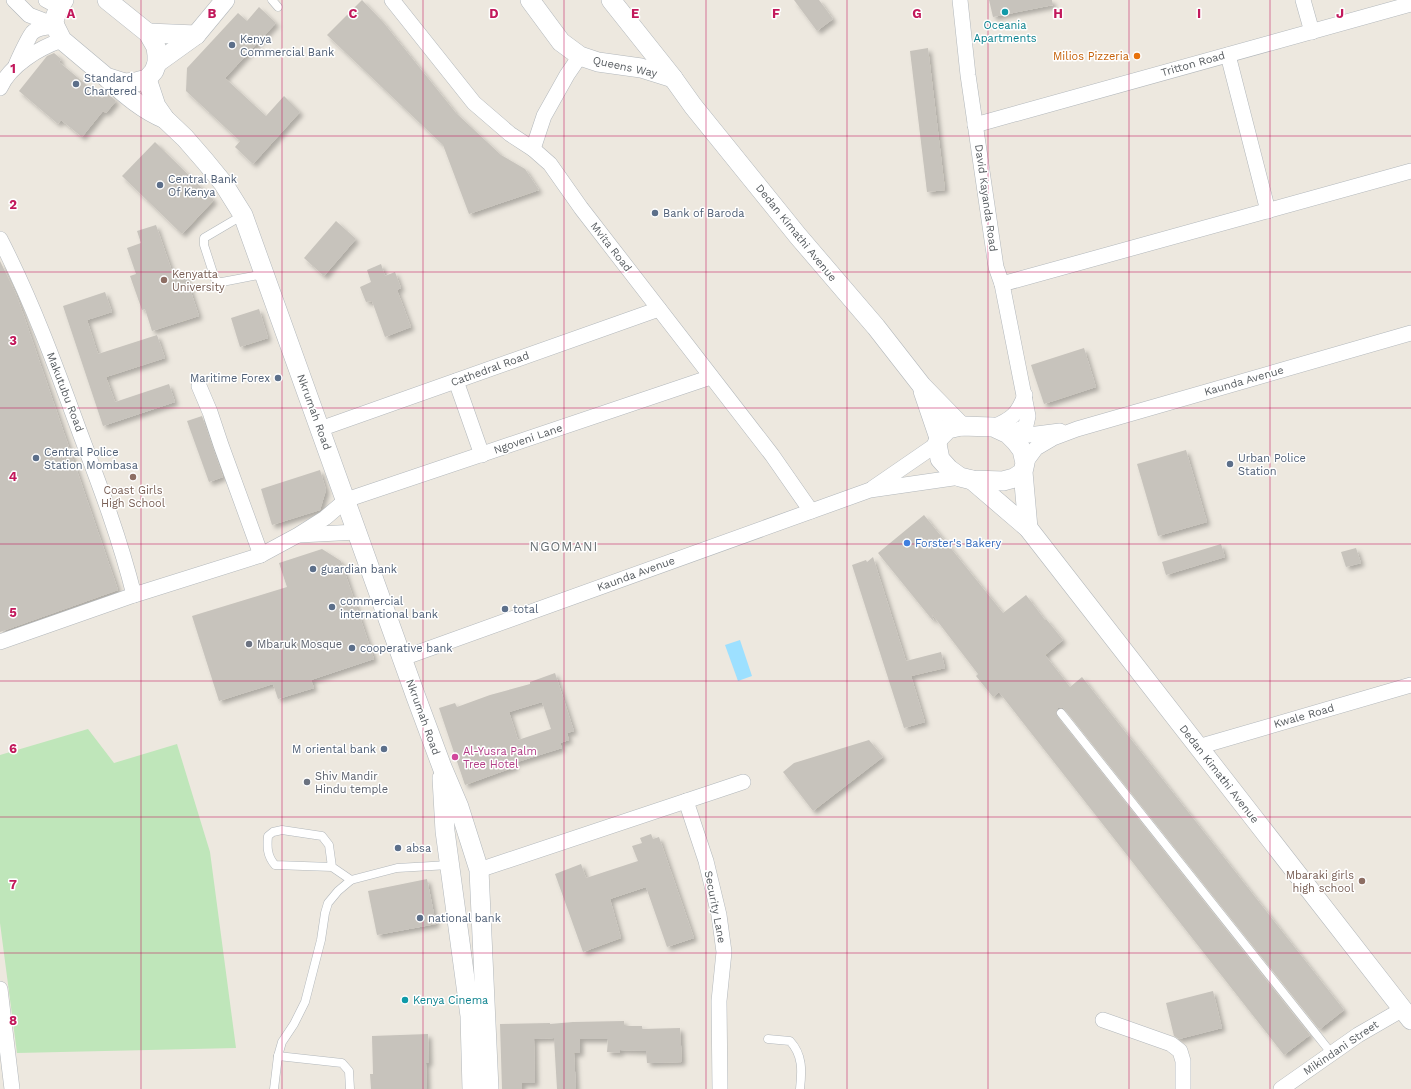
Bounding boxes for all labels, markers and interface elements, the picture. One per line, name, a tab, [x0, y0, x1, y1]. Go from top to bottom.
text: A	[67, 6, 76, 21]
text: B	[208, 6, 217, 21]
text: C	[349, 6, 358, 21]
text: D	[489, 6, 499, 21]
text: E	[631, 6, 639, 21]
text: F	[772, 6, 780, 21]
text: G	[912, 6, 922, 21]
text: H	[1053, 6, 1063, 21]
text: I	[1197, 6, 1201, 21]
text: J	[1336, 6, 1344, 21]
marker: Oceania Apartments	[1000, 7, 1010, 17]
place label: Oceania Apartments	[973, 19, 1037, 45]
place label: Kenya Commercial Bank	[240, 33, 334, 59]
marker: Kenya Commercial Bank	[227, 40, 237, 50]
street label: Tritton Road	[1160, 49, 1226, 79]
place label: Milios Pizzeria	[1053, 50, 1129, 63]
marker: Milios Pizzeria	[1132, 51, 1142, 61]
street label: Queens Way	[592, 54, 659, 80]
text: 1	[10, 61, 16, 76]
place label: Standard Chartered	[84, 72, 137, 98]
marker: Standard Chartered	[71, 79, 81, 89]
street label: David Kayanda Road	[972, 143, 1000, 253]
place label: Central Bank Of Kenya	[168, 173, 237, 199]
marker: Central Bank Of Kenya	[155, 180, 165, 190]
street label: Dedan Kimathi Avenue	[753, 182, 839, 284]
text: 2	[9, 197, 17, 212]
place label: Bank of Baroda	[663, 207, 745, 220]
marker: Bank of Baroda	[650, 208, 660, 218]
street label: Mvita Road	[588, 220, 634, 274]
place label: Kenyatta University	[172, 268, 225, 294]
marker: Kenyatta University	[159, 275, 169, 285]
text: 3	[9, 333, 17, 348]
street label: Cathedral Road	[449, 349, 531, 389]
street label: Makutubu Road	[44, 350, 86, 434]
street label: Kaunda Avenue	[1203, 363, 1285, 399]
place label: Maritime Forex	[190, 372, 270, 385]
street label: Nkrumah Road	[294, 372, 334, 452]
marker: Maritime Forex	[273, 373, 283, 383]
street label: Ngoveni Lane	[492, 421, 564, 457]
place label: Central Police Station Mombasa	[44, 446, 138, 472]
place label: Urban Police Station	[1238, 452, 1306, 478]
marker: Central Police Station Mombasa	[31, 453, 41, 463]
marker: Urban Police Station	[1225, 459, 1235, 469]
text: 4	[9, 469, 18, 484]
marker: Coast Girls High School	[128, 472, 138, 482]
place label: Coast Girls High School	[101, 484, 166, 510]
place label: Forster's Bakery	[915, 537, 1001, 550]
marker: Forster's Bakery	[902, 538, 912, 548]
district label: NGOMANI	[530, 539, 598, 554]
street label: Kaunda Avenue	[595, 554, 677, 594]
place label: guardian bank	[321, 563, 397, 576]
marker: guardian bank	[308, 564, 318, 574]
place label: commercial international bank	[340, 595, 438, 621]
marker: commercial international bank	[327, 602, 337, 612]
place label: total	[513, 603, 539, 616]
marker: total	[500, 604, 510, 614]
text: 5	[9, 605, 17, 620]
place label: Mbaruk Mosque	[257, 638, 342, 651]
marker: Mbaruk Mosque	[244, 639, 254, 649]
place label: cooperative bank	[360, 642, 452, 655]
marker: cooperative bank	[347, 643, 357, 653]
street label: Nkrumah Road	[403, 677, 443, 757]
street label: Kwale Road	[1272, 701, 1336, 731]
street label: Dedan Kimathi Avenue	[1177, 722, 1261, 826]
text: 6	[9, 741, 17, 756]
place label: M oriental bank	[292, 743, 376, 756]
marker: M oriental bank	[379, 744, 389, 754]
place label: Al-Yusra Palm Tree Hotel	[463, 745, 537, 771]
marker: Al-Yusra Palm Tree Hotel	[450, 752, 460, 762]
place label: Shiv Mandir Hindu temple	[315, 770, 388, 796]
marker: Shiv Mandir Hindu temple	[302, 777, 312, 787]
place label: absa	[406, 842, 431, 855]
marker: absa	[393, 843, 403, 853]
place label: Mbaraki girls high school	[1286, 869, 1355, 895]
street label: Security Lane	[702, 870, 728, 944]
marker: Mbaraki girls high school	[1357, 876, 1367, 886]
text: 7	[9, 877, 17, 892]
place label: national bank	[428, 912, 501, 925]
marker: national bank	[415, 913, 425, 923]
place label: Kenya Cinema	[413, 994, 488, 1007]
marker: Kenya Cinema	[400, 995, 410, 1005]
text: 8	[9, 1013, 17, 1028]
street label: Mikindani Street	[1301, 1018, 1381, 1078]

